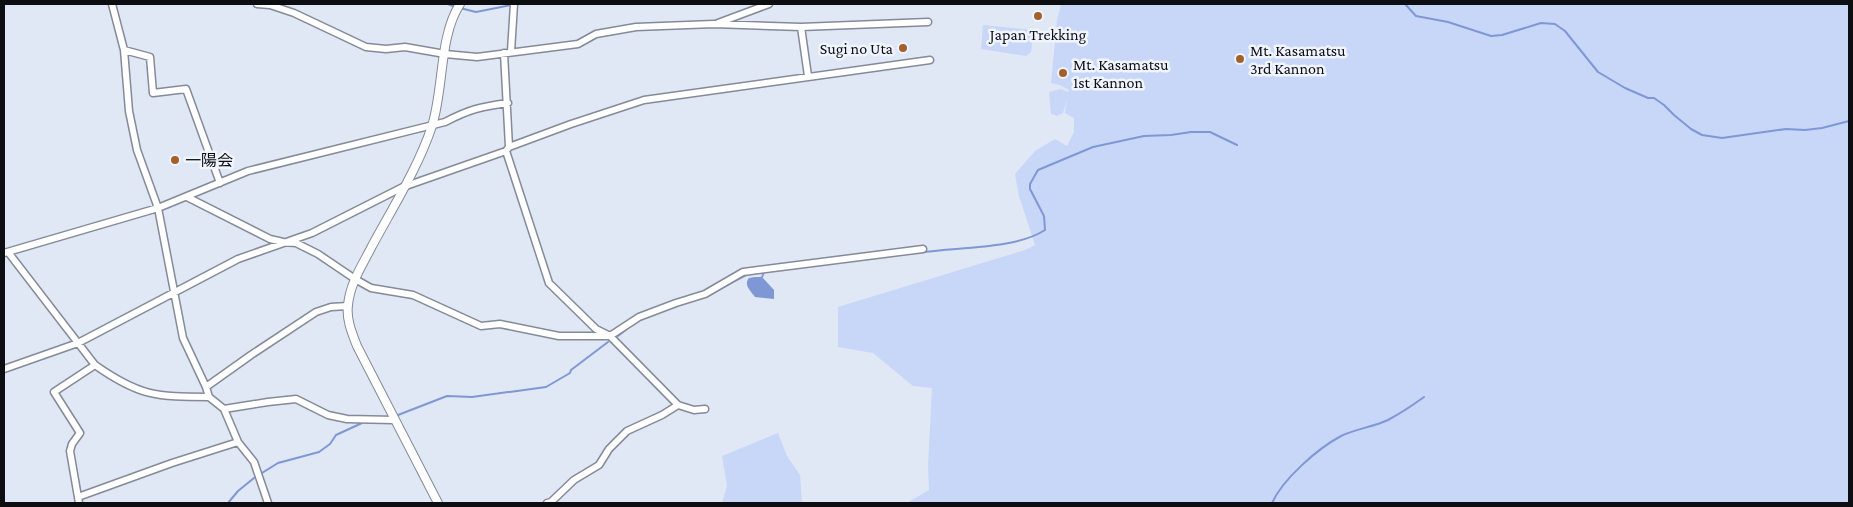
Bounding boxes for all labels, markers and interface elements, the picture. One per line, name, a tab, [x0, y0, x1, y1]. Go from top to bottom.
marker: Japan Trekking	[1032, 10, 1044, 22]
place label: Japan Trekking	[988, 26, 1086, 44]
place label: Sugi no Uta	[820, 40, 894, 58]
marker: Sugi no Uta	[897, 42, 909, 54]
place label: Mt. Kasamatsu 3rd Kannon	[1250, 42, 1346, 77]
marker: Mt. Kasamatsu 3rd Kannon	[1234, 53, 1246, 65]
place label: Mt. Kasamatsu 1st Kannon	[1073, 56, 1169, 91]
marker: Mt. Kasamatsu 1st Kannon	[1057, 67, 1069, 79]
place label: 一陽会	[185, 152, 233, 169]
marker: 一陽会	[169, 154, 181, 166]

